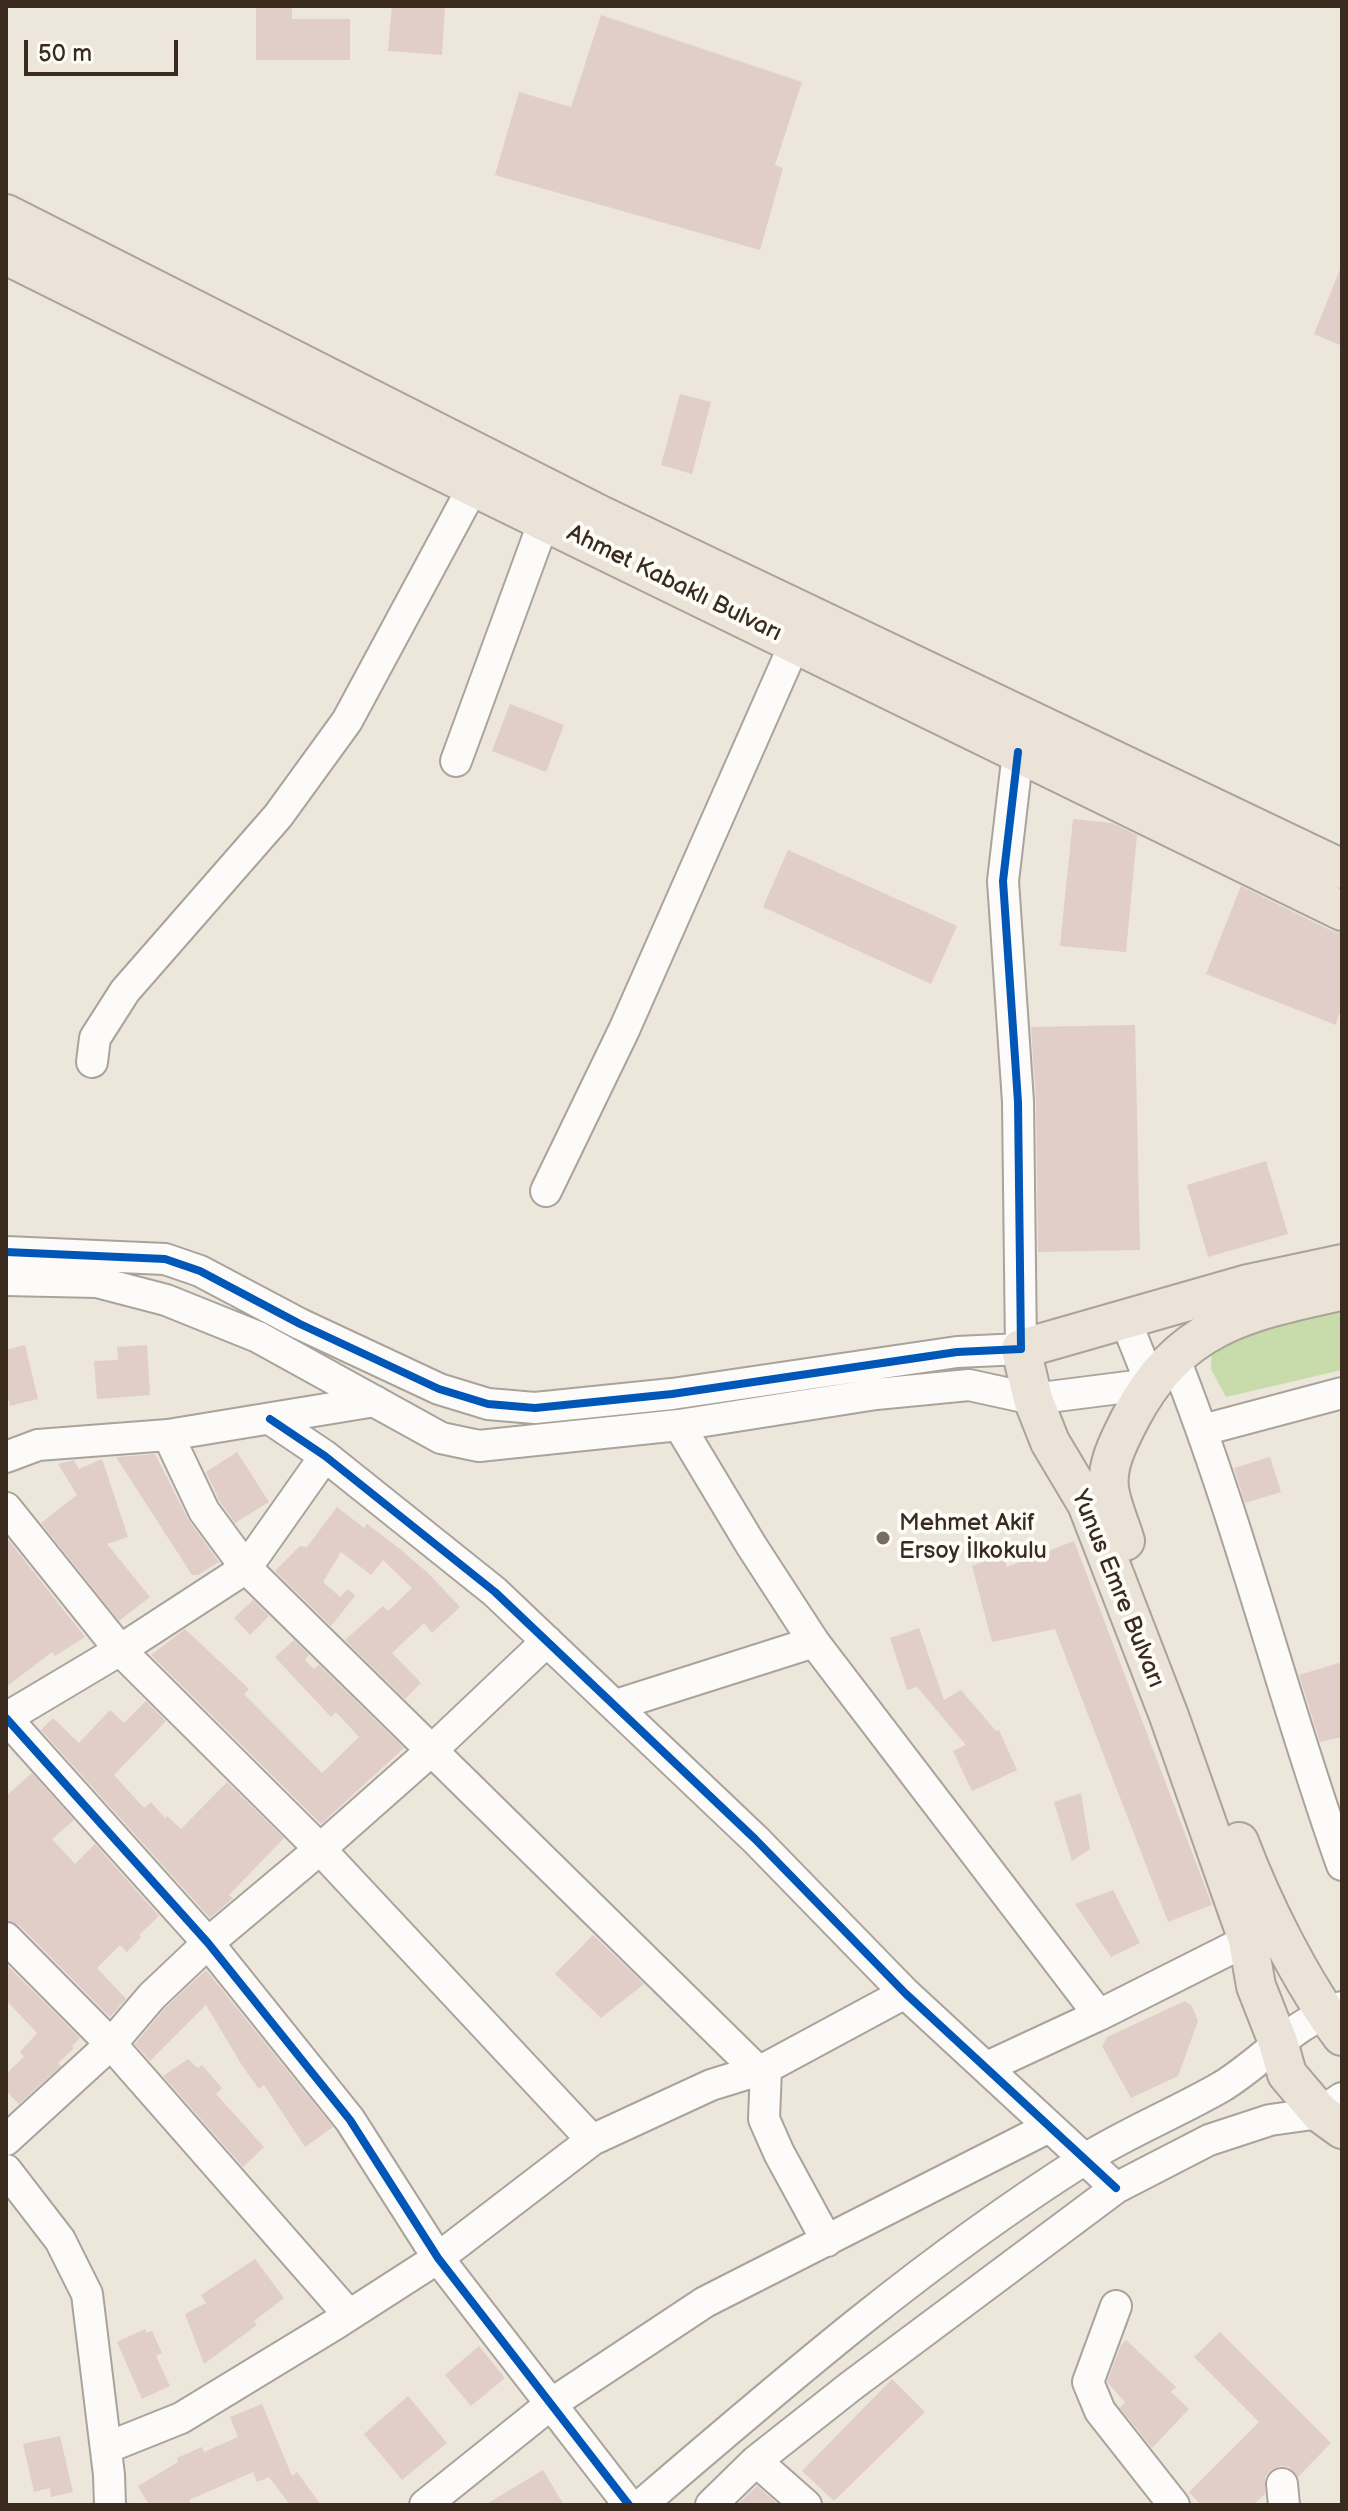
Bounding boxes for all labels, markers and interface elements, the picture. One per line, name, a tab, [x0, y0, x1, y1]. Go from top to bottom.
scale bar	[28, 24, 182, 74]
text: 50 m	[38, 39, 92, 68]
street label: Ahmet Kabaklı Bulvarı	[562, 519, 786, 649]
street label: Yunus Emre Bulvarı	[1064, 1486, 1170, 1692]
place label: Mehmet Akif Ersoy İlkokulu	[899, 1510, 1047, 1566]
marker: Mehmet Akif Ersoy İlkokulu	[874, 1529, 892, 1547]

